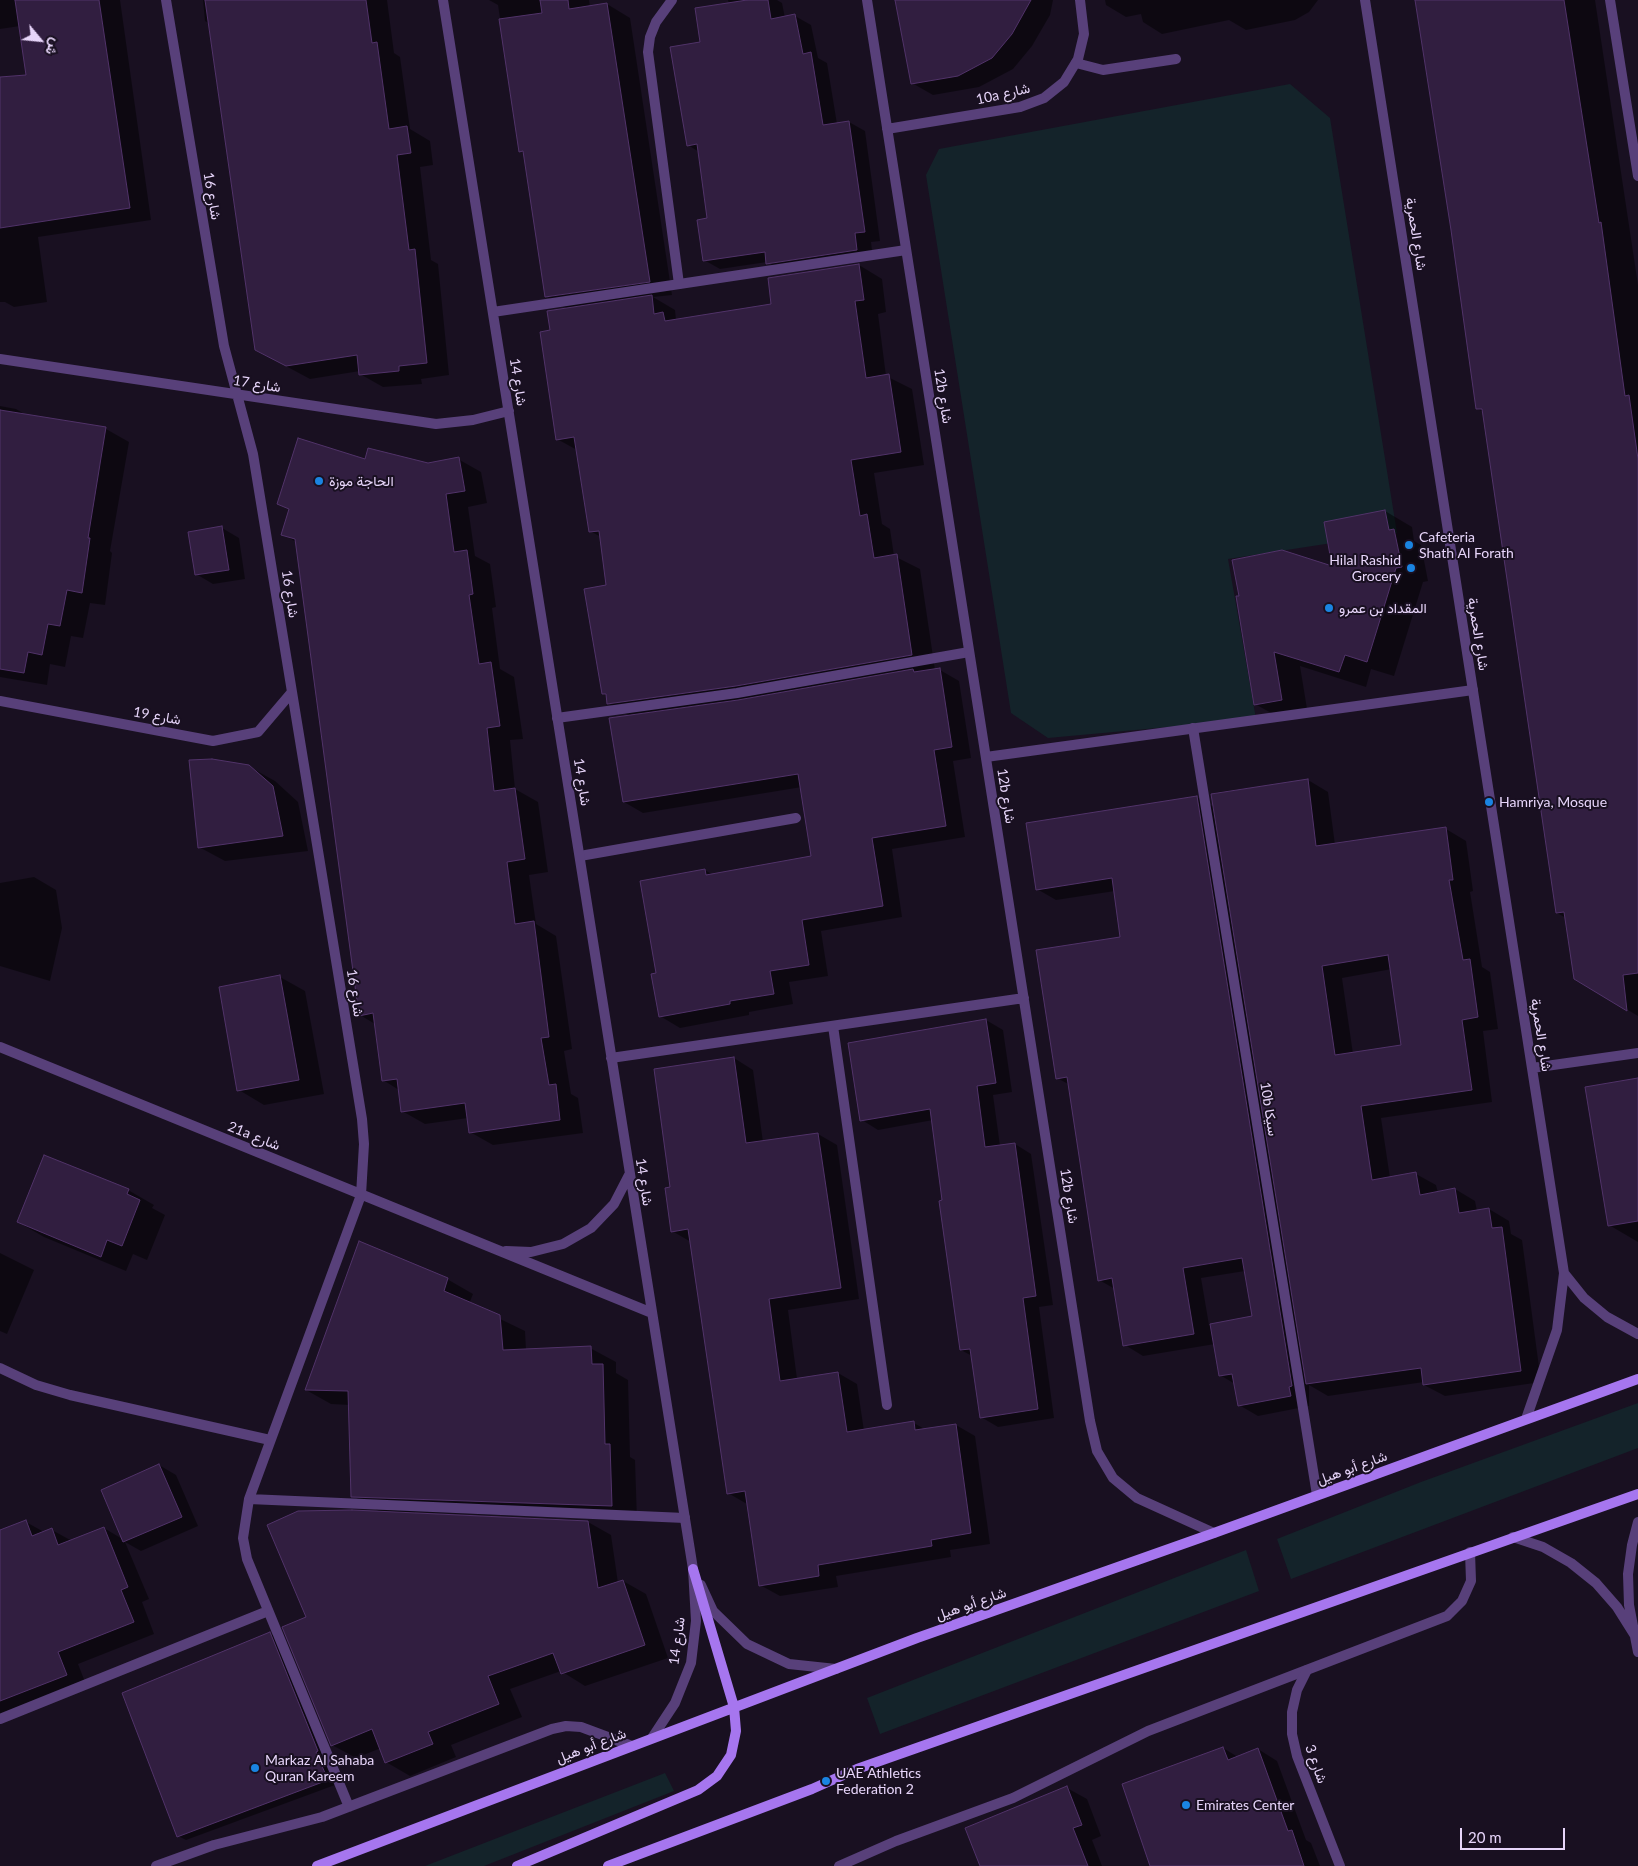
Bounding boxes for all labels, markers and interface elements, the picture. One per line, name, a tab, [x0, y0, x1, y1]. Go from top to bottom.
north arrow	[15, 15, 65, 65]
text: ش	[42, 36, 65, 59]
street label: 10a شارع	[974, 80, 1032, 108]
street label: شارع 16	[200, 171, 224, 221]
street label: شارع الحمرية	[1402, 196, 1430, 272]
street label: شارع 14	[506, 357, 530, 407]
street label: 12b شارع	[930, 367, 956, 425]
street label: شارع 17	[232, 372, 282, 396]
place label: الحاجة موزة	[329, 473, 394, 489]
marker: الحاجة موزة	[313, 475, 325, 487]
place label: Cafeteria Shath Al Forath	[1419, 529, 1514, 562]
marker: Cafeteria Shath Al Forath	[1403, 539, 1415, 551]
place label: Hilal Rashid Grocery	[1329, 552, 1401, 584]
marker: Hilal Rashid Grocery	[1405, 562, 1417, 574]
street label: شارع 16	[278, 569, 302, 619]
street label: شارع الحمرية	[1464, 596, 1492, 672]
place label: المقداد بن عمرو	[1339, 600, 1427, 616]
marker: المقداد بن عمرو	[1323, 602, 1335, 614]
street label: شارع 19	[132, 704, 182, 728]
street label: شارع 14	[570, 757, 594, 807]
street label: 12b شارع	[993, 767, 1019, 825]
place label: Hamriya, Mosque	[1499, 794, 1607, 810]
marker: Hamriya, Mosque	[1483, 796, 1495, 808]
street label: شارع 16	[343, 968, 367, 1018]
street label: شارع الحمرية	[1527, 997, 1555, 1073]
street label: 10b سيكا	[1256, 1081, 1282, 1137]
street label: 21a شارع	[225, 1118, 283, 1154]
street label: شارع 14	[632, 1157, 656, 1207]
street label: 12b شارع	[1056, 1167, 1082, 1225]
street label: شارع أبو هيل	[1315, 1448, 1389, 1488]
street label: شارع أبو هيل	[933, 1584, 1009, 1624]
street label: شارع 14	[665, 1616, 689, 1666]
street label: شارع أبو هيل	[554, 1725, 628, 1767]
street label: شارع 3	[1301, 1742, 1331, 1786]
place label: Markaz Al Sahaba Quran Kareem	[265, 1752, 374, 1784]
marker: Markaz Al Sahaba Quran Kareem	[249, 1762, 261, 1774]
place label: UAE Athletics Federation 2	[836, 1765, 921, 1798]
marker: UAE Athletics Federation 2	[820, 1775, 832, 1787]
place label: Emirates Center	[1196, 1797, 1294, 1813]
marker: Emirates Center	[1180, 1799, 1192, 1811]
scale bar	[1463, 1818, 1568, 1850]
text: 20 m	[1468, 1828, 1502, 1846]

